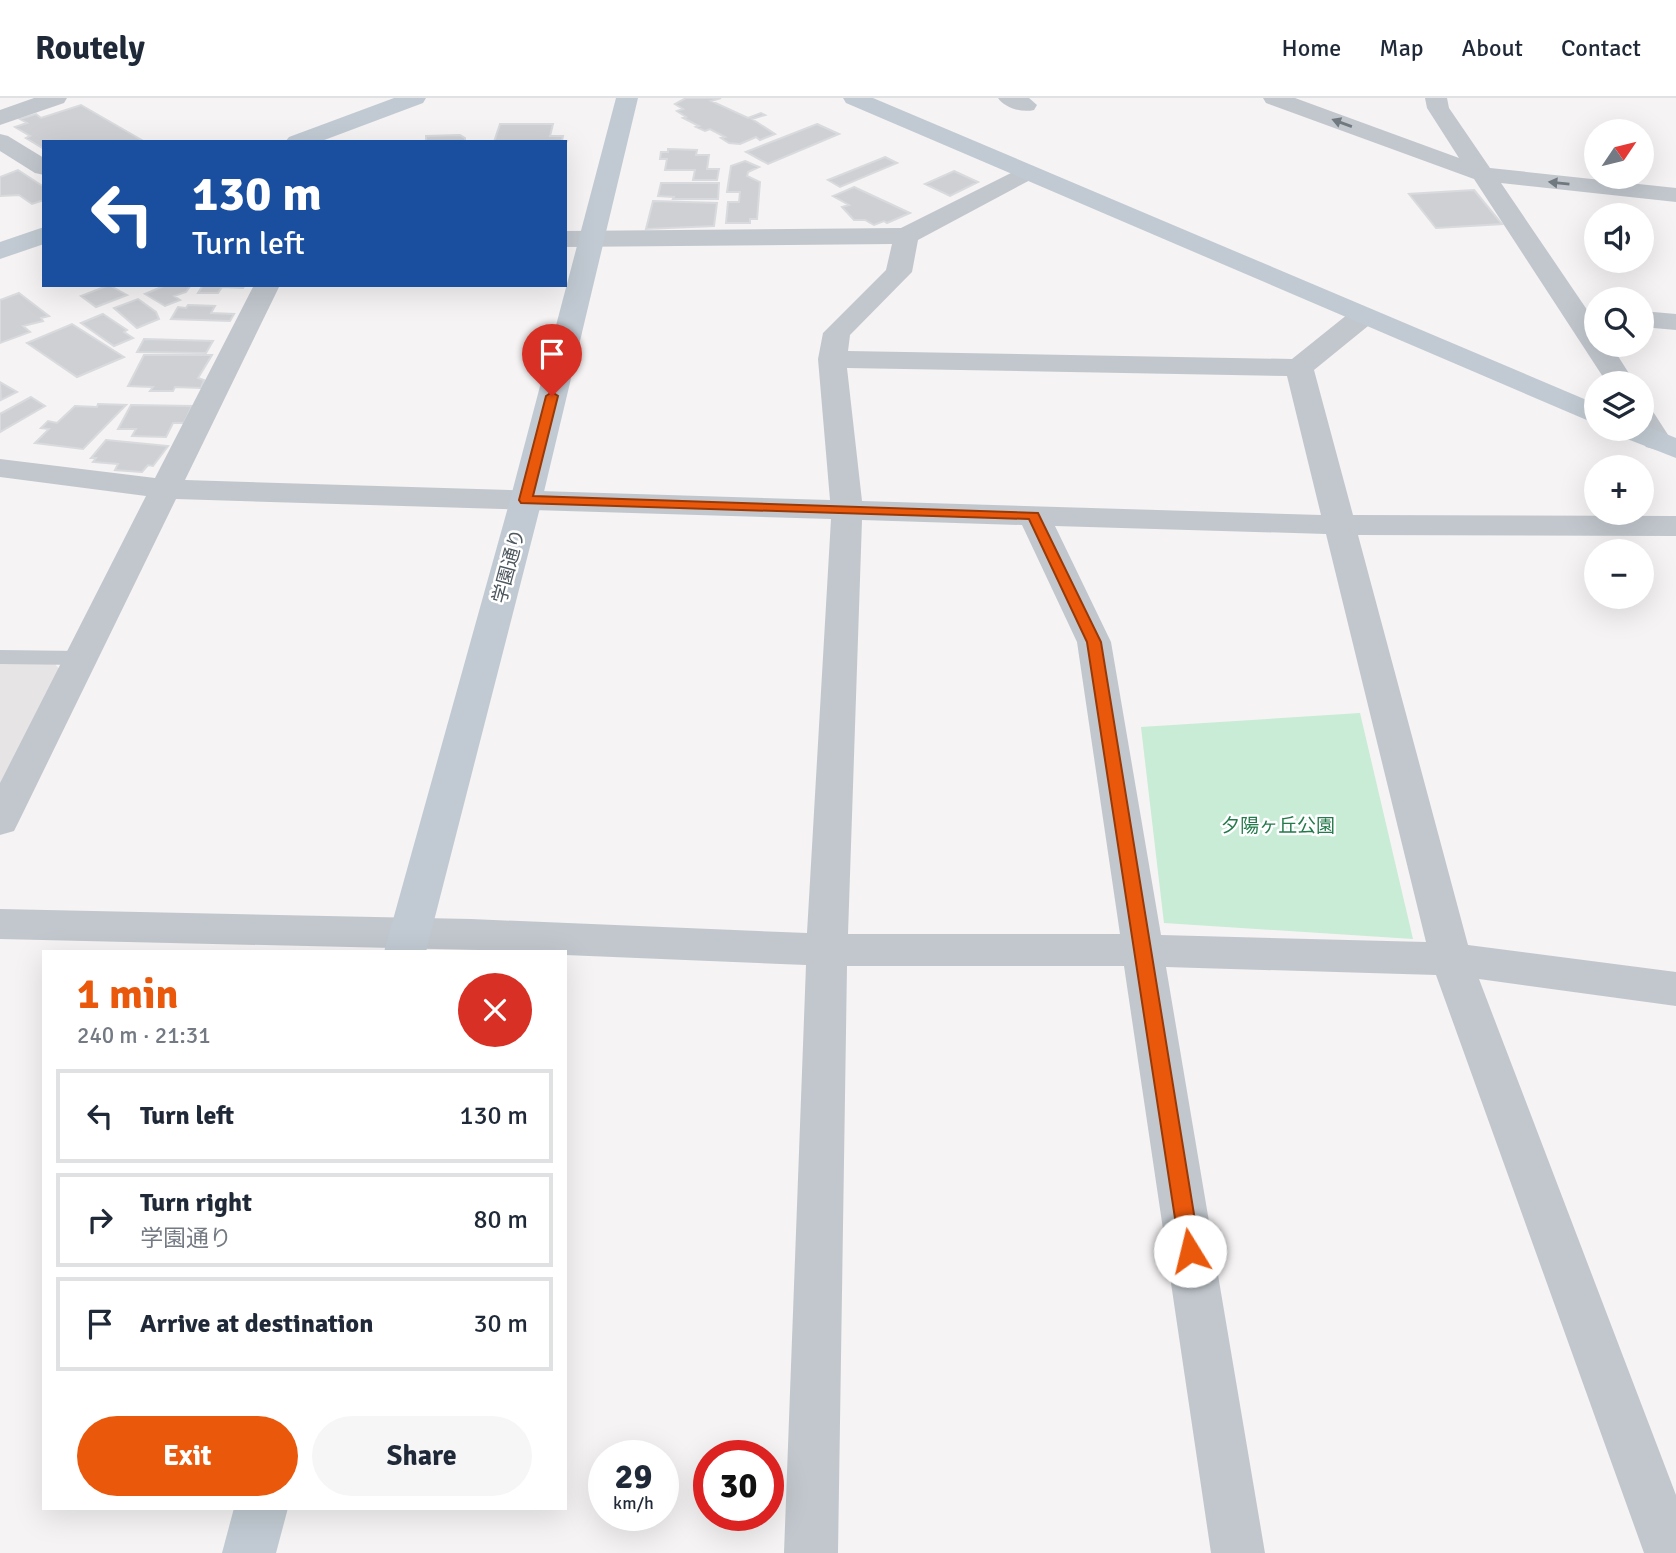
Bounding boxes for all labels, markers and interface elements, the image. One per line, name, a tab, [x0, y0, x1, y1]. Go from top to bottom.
text: Routely	[35, 28, 145, 69]
text: Home	[1281, 33, 1341, 63]
text: Map	[1379, 33, 1424, 63]
text: About	[1462, 33, 1523, 63]
text: Contact	[1561, 33, 1641, 63]
one-way arrow	[1331, 117, 1352, 128]
north arrow	[1584, 119, 1654, 189]
map controls	[1584, 119, 1654, 609]
text: 130 m	[192, 164, 322, 224]
icon: left	[77, 168, 168, 259]
one-way arrow	[1548, 177, 1570, 188]
button: sound	[1584, 203, 1654, 273]
text: Turn left	[192, 224, 305, 263]
button: search	[1584, 287, 1654, 357]
pin	[522, 324, 582, 396]
icon: arrive	[533, 335, 571, 373]
button: layers	[1584, 371, 1654, 441]
button: +	[1584, 455, 1654, 525]
street label: 学園通り	[488, 526, 530, 606]
button: −	[1584, 539, 1654, 609]
park label: 夕陽ヶ丘公園	[1221, 814, 1335, 838]
text: 1 min	[77, 969, 178, 1020]
button: close	[458, 973, 532, 1047]
text: 240 m · 21:31	[77, 1021, 211, 1050]
icon: left	[81, 1097, 119, 1135]
text: Turn left	[140, 1100, 234, 1132]
text: 130 m	[459, 1100, 528, 1132]
text: Turn right	[140, 1187, 252, 1219]
icon: right	[81, 1201, 119, 1239]
text: 80 m	[473, 1204, 528, 1236]
position arrow	[1153, 1214, 1227, 1288]
text: 学園通り	[140, 1224, 232, 1253]
icon: arrive	[81, 1305, 119, 1343]
text: Arrive at destination	[140, 1308, 373, 1340]
text: 30 m	[473, 1308, 528, 1340]
button: Exit	[77, 1416, 298, 1496]
button: Share	[312, 1416, 532, 1496]
speed limit sign: 30	[693, 1440, 784, 1531]
text: 29	[615, 1455, 652, 1498]
text: km/h	[613, 1492, 654, 1514]

